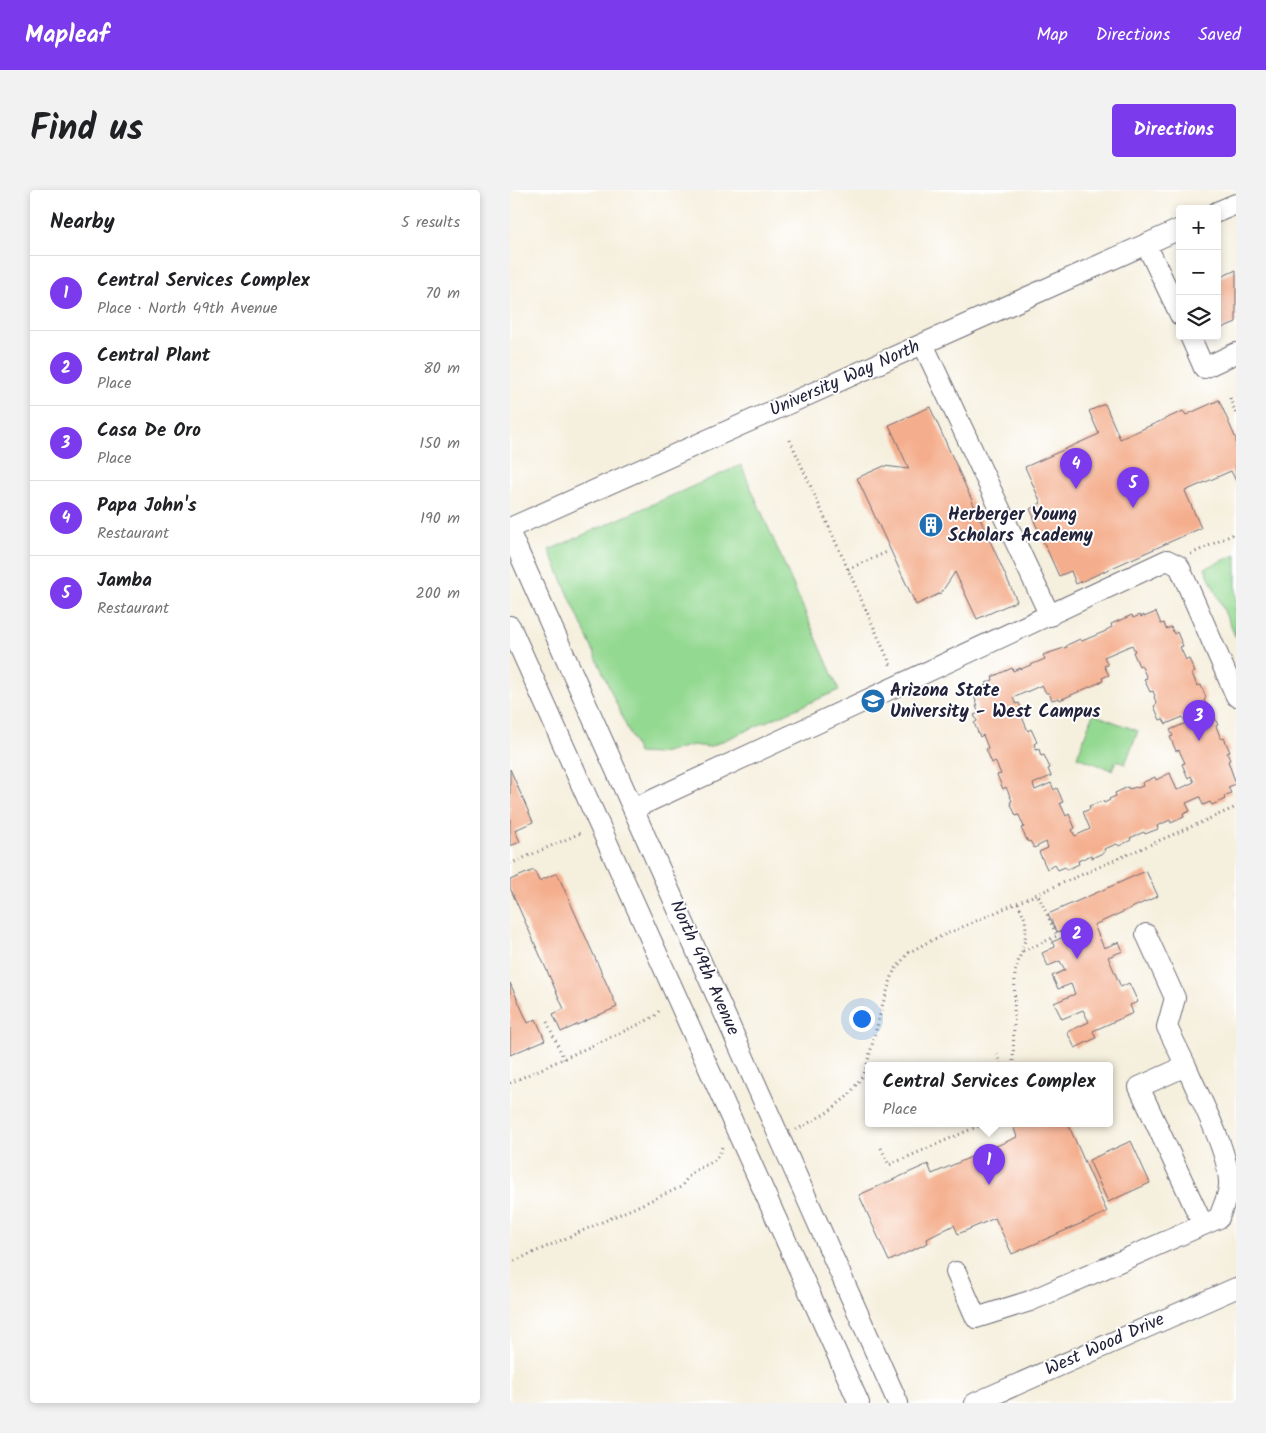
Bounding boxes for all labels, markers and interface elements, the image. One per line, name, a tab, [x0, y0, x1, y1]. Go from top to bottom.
text: Mapleaf	[25, 16, 109, 55]
text: Map	[1036, 21, 1068, 50]
text: Directions	[1096, 21, 1170, 50]
text: Saved	[1198, 21, 1241, 50]
text: Find us	[30, 102, 143, 158]
button: Directions	[1112, 104, 1236, 157]
map controls	[1176, 205, 1221, 340]
button: +	[1176, 205, 1221, 250]
text: Nearby	[50, 206, 115, 239]
text: 5 results	[401, 210, 460, 235]
button: −	[1176, 250, 1221, 295]
text: Central Services Complex	[97, 266, 310, 296]
text: 1	[64, 281, 68, 306]
text: 70 m	[425, 281, 460, 306]
button: layers	[1176, 295, 1221, 340]
text: Place · North 49th Avenue	[97, 296, 278, 321]
street label: University Way North	[765, 333, 925, 425]
text: Central Plant	[97, 341, 210, 371]
text: 2	[61, 356, 71, 381]
text: 80 m	[423, 356, 460, 381]
text: Place	[97, 371, 131, 396]
text: Casa De Oro	[97, 416, 201, 446]
text: 3	[62, 431, 70, 456]
text: 150 m	[419, 431, 460, 456]
text: Place	[97, 446, 131, 471]
pin: 4	[1060, 448, 1092, 489]
pin: 5	[1117, 467, 1149, 508]
text: Papa John's	[97, 491, 197, 521]
place label: Herberger Young Scholars Academy	[948, 501, 1093, 551]
text: 4	[62, 506, 70, 531]
text: 190 m	[420, 506, 460, 531]
building icon: Herberger Young Scholars Academy	[918, 512, 944, 538]
text: Restaurant	[97, 521, 169, 546]
text: Jamba	[97, 566, 152, 596]
text: 5	[62, 581, 70, 606]
text: 200 m	[416, 581, 460, 606]
text: Restaurant	[97, 596, 169, 621]
place label: Arizona State University - West Campus	[890, 677, 1101, 727]
school or university icon: Arizona State University - West Campus	[860, 688, 886, 714]
pin: 3	[1183, 700, 1215, 741]
street label: North 49th Avenue	[661, 896, 747, 1040]
pin: 2	[1061, 918, 1093, 959]
your location	[849, 1006, 875, 1032]
popup	[865, 1062, 1113, 1127]
text: Central Services Complex	[883, 1067, 1095, 1097]
text: Place	[883, 1097, 917, 1122]
pin: 1	[973, 1144, 1005, 1185]
street label: West Wood Drive	[1041, 1306, 1169, 1384]

